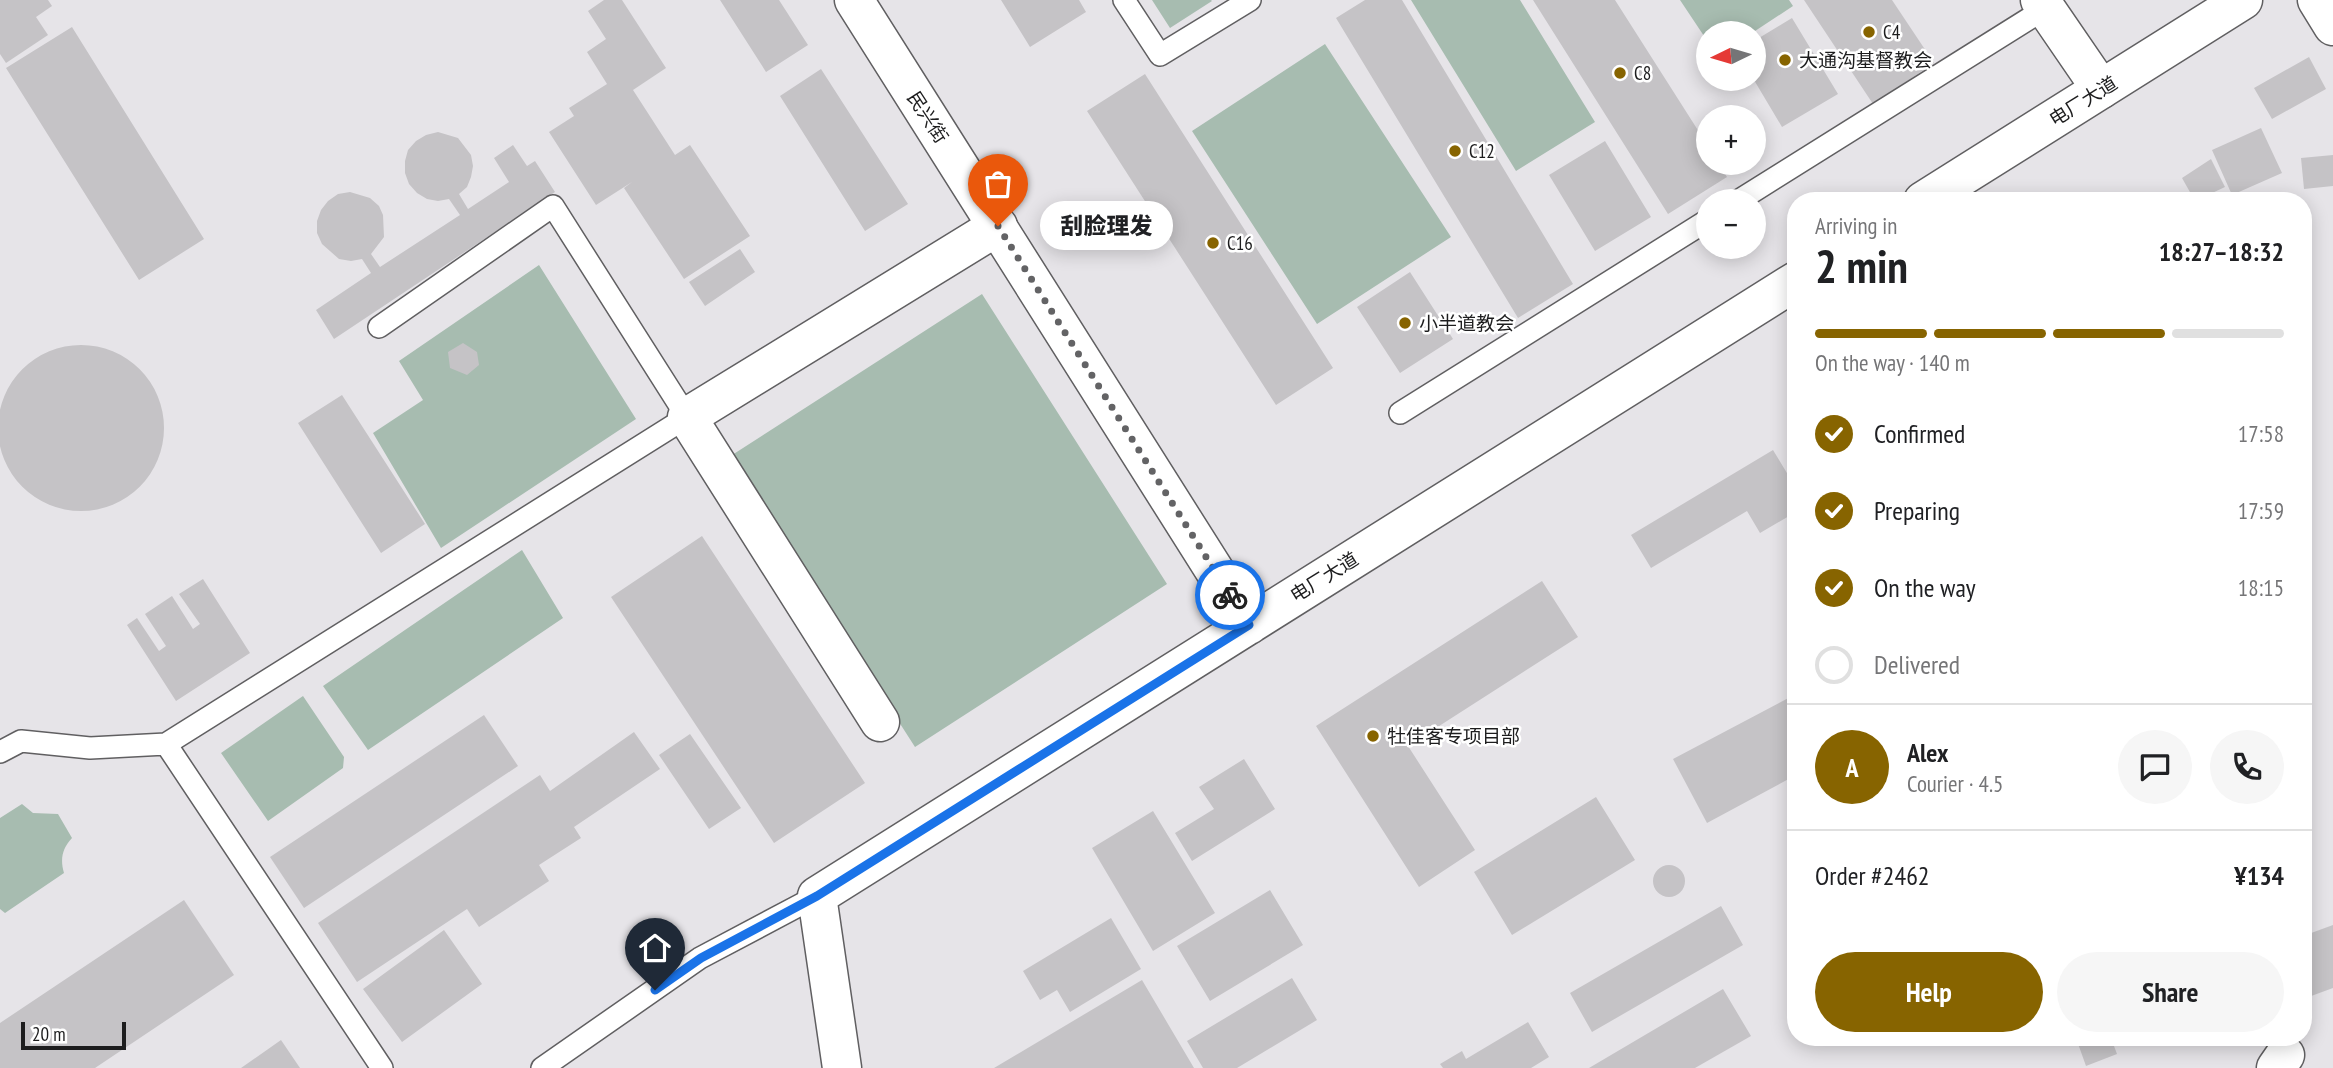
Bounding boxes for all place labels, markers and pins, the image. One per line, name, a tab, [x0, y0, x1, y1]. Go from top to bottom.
place label: C4	[1883, 20, 1901, 44]
marker: C4	[1861, 24, 1877, 40]
place label: 大通沟基督教会	[1799, 48, 1932, 72]
marker: 大通沟基督教会	[1777, 52, 1793, 68]
place label: C8	[1634, 61, 1651, 85]
marker: C8	[1612, 65, 1628, 81]
place label: C12	[1469, 139, 1495, 163]
marker: C12	[1447, 143, 1463, 159]
pin	[968, 154, 1028, 226]
callout: 刮脸理发	[1040, 202, 1173, 250]
place label: C16	[1227, 231, 1253, 255]
marker: C16	[1205, 235, 1221, 251]
place label: 小半道教会	[1419, 311, 1514, 335]
marker: 小半道教会	[1397, 315, 1413, 331]
place label: 牡佳客专项目部	[1387, 724, 1520, 748]
marker: 牡佳客专项目部	[1365, 728, 1381, 744]
pin	[625, 918, 685, 990]

